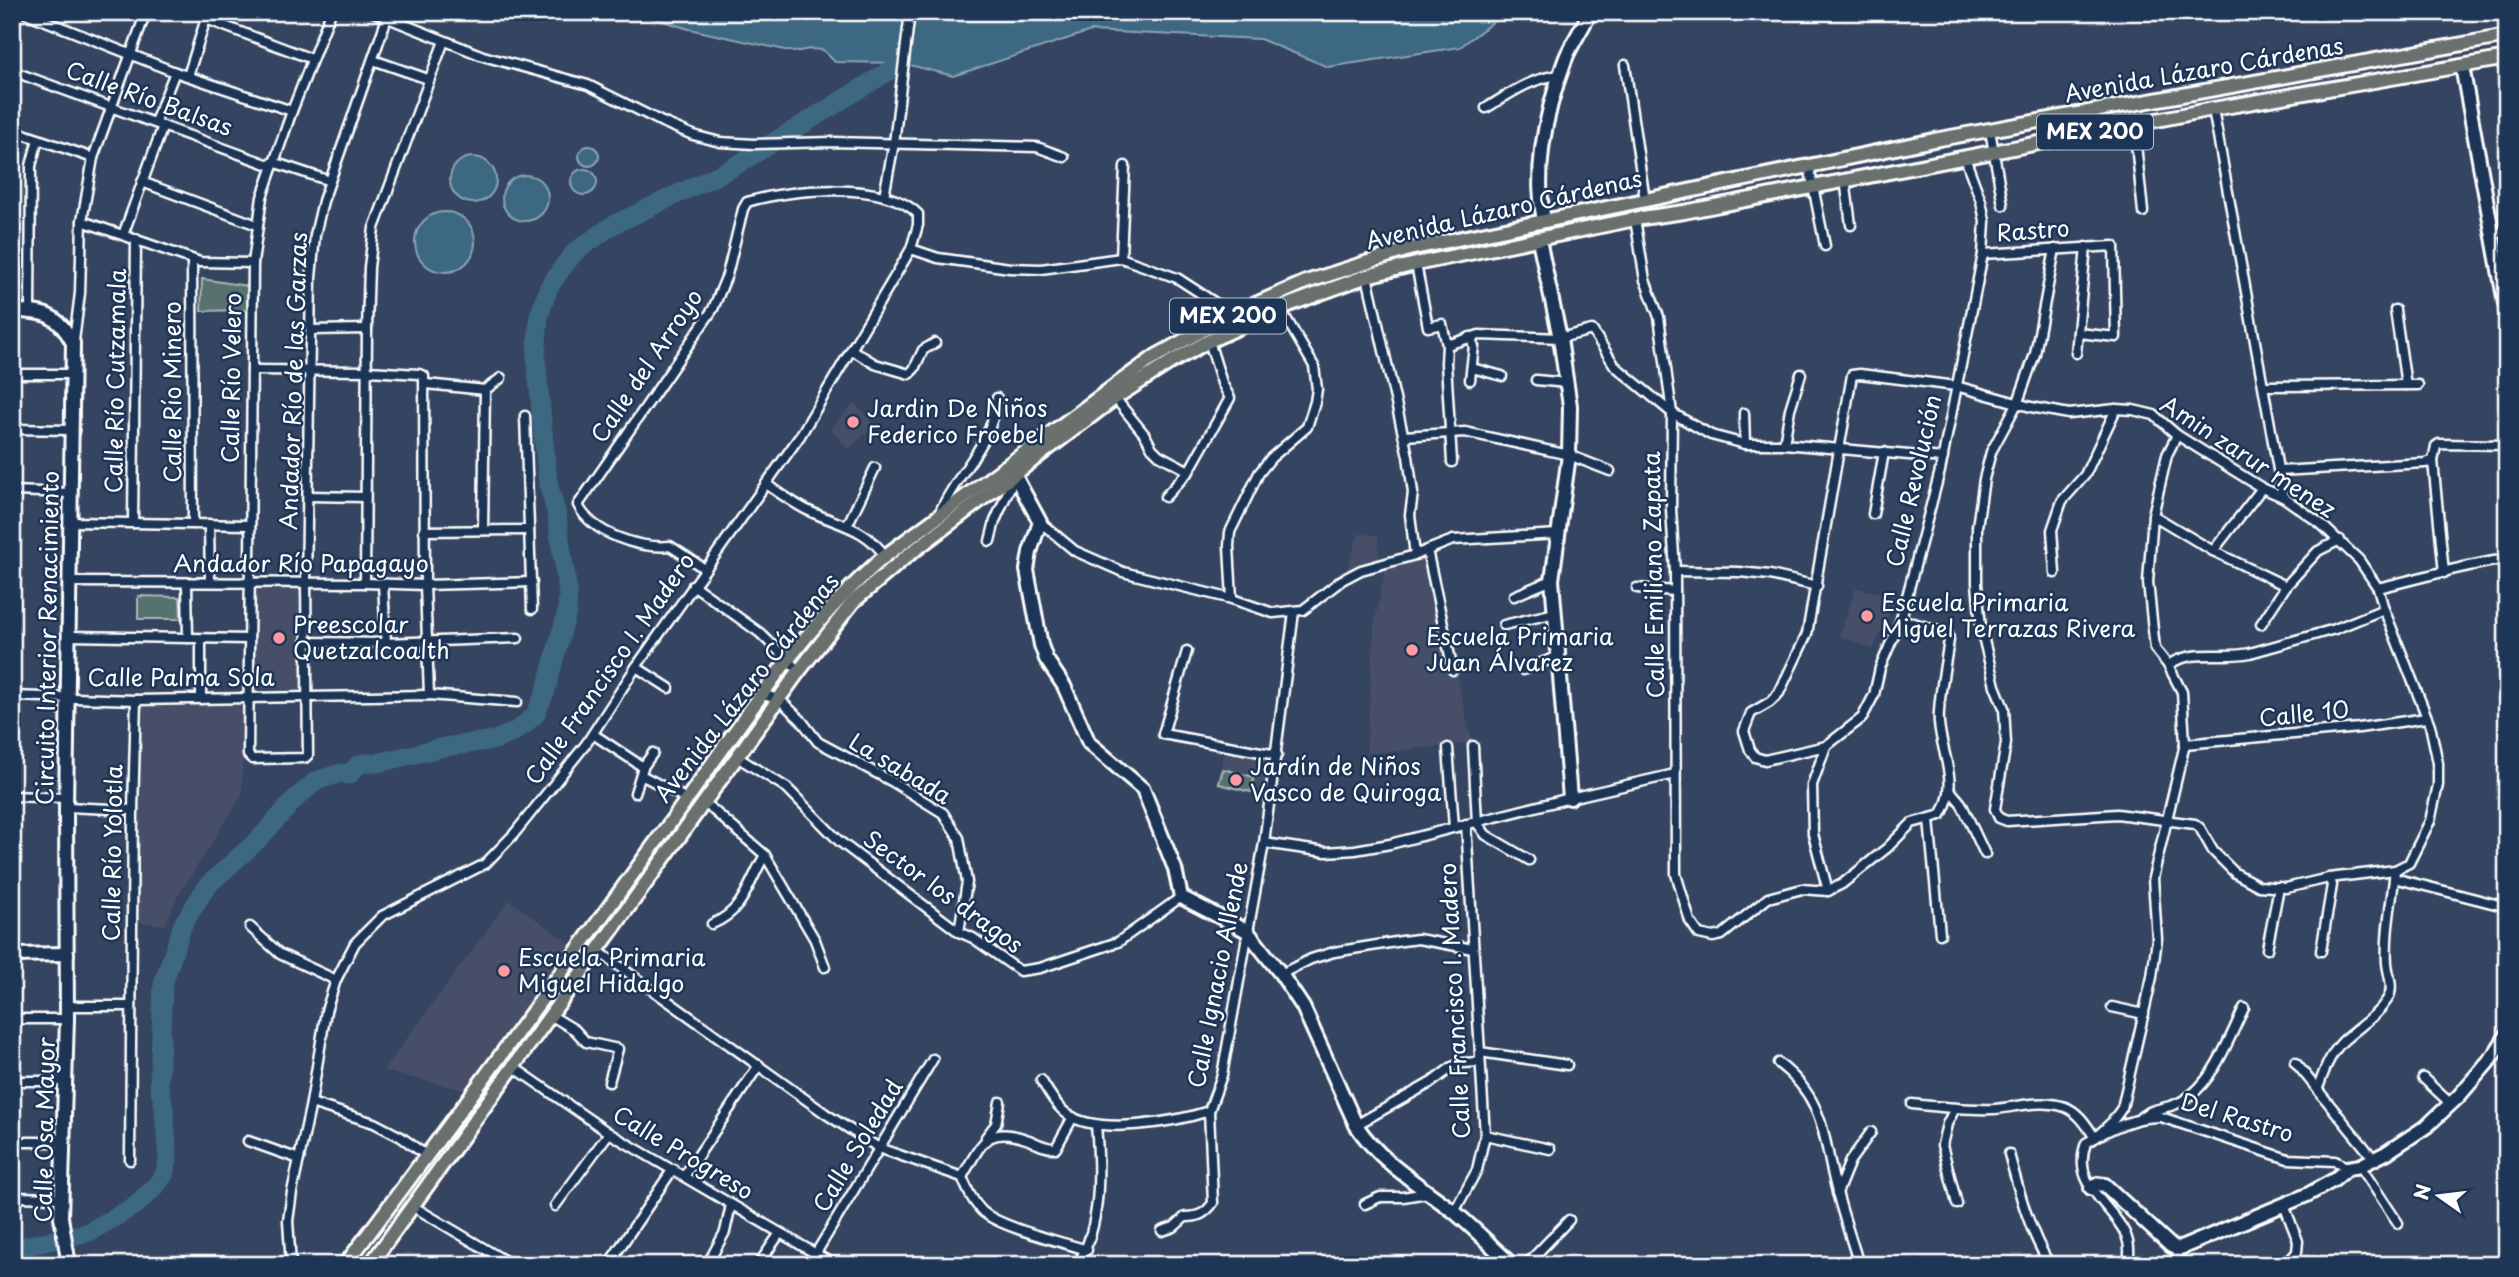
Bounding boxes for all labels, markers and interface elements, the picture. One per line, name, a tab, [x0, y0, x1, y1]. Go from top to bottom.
street label: Avenida Lázaro Cárdenas	[2061, 27, 2346, 110]
street label: Calle Río Balsas	[61, 51, 238, 144]
road number: MEX 200	[2037, 114, 2153, 150]
street label: Avenida Lázaro Cárdenas	[1362, 160, 1645, 257]
street label: Rastro	[1995, 209, 2071, 250]
street label: Andador Río de las Garzas	[270, 231, 315, 531]
street label: Calle Río Cutzamala	[95, 268, 134, 494]
street label: Calle del Arroyo	[581, 281, 710, 449]
street label: Calle Río Velero	[212, 293, 249, 463]
road number: MEX 200	[1170, 298, 1286, 334]
street label: Calle Río Minero	[154, 301, 189, 483]
street label: Amin zarur menez	[2154, 386, 2343, 526]
place label: Jardin De Niños Federico Froebel	[867, 390, 1047, 451]
street label: Calle Revolución	[1876, 391, 1949, 570]
marker: Jardin De Niños Federico Froebel	[845, 414, 861, 430]
street label: Calle Emiliano Zapata	[1633, 451, 1672, 699]
street label: Circuito Interior Renacimiento	[26, 471, 67, 805]
street label: Andador Río Papagayo	[173, 545, 429, 580]
street label: Calle Francisco I. Madero	[515, 545, 702, 791]
street label: Avenida Lázaro Cárdenas	[645, 565, 847, 809]
place label: Escuela Primaria Miguel Terrazas Rivera	[1881, 584, 2136, 645]
place label: Preescolar Quetzalcoalth	[293, 606, 450, 667]
marker: Escuela Primaria Miguel Terrazas Rivera	[1859, 608, 1875, 624]
place label: Escuela Primaria Juan Álvarez	[1426, 618, 1614, 679]
marker: Preescolar Quetzalcoalth	[271, 630, 287, 646]
marker: Escuela Primaria Juan Álvarez	[1404, 642, 1420, 658]
street label: Calle Palma Sola	[87, 659, 275, 694]
street label: Calle 10	[2257, 690, 2351, 735]
street label: La sabada	[843, 723, 959, 812]
place label: Jardín de Niños Vasco de Quiroga	[1250, 748, 1442, 809]
street label: Calle Río Yolotla	[92, 764, 131, 942]
marker: Jardín de Niños Vasco de Quiroga	[1228, 772, 1244, 788]
street label: Sector los dragos	[857, 821, 1031, 961]
street label: Calle Ignacio Allende	[1177, 859, 1256, 1091]
street label: Calle Francisco I. Madero	[1429, 862, 1478, 1140]
place label: Escuela Primaria Miguel Hidalgo	[518, 939, 706, 1000]
marker: Escuela Primaria Miguel Hidalgo	[496, 963, 512, 979]
street label: Calle Osa Mayor	[24, 1037, 63, 1223]
street label: Calle Soledad	[803, 1072, 910, 1218]
street label: Del Rastro	[2177, 1083, 2298, 1150]
street label: Calle Progreso	[607, 1096, 761, 1208]
north arrow	[2404, 1162, 2474, 1232]
text: N	[2406, 1181, 2437, 1202]

